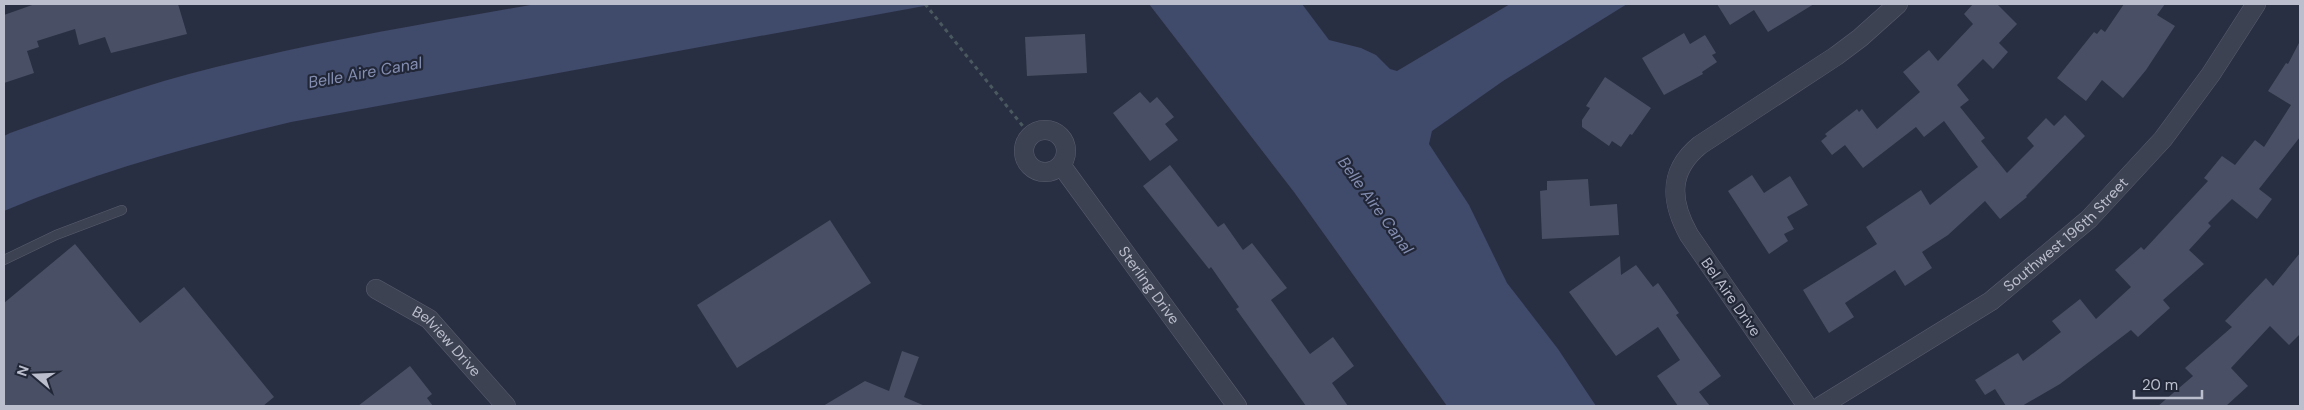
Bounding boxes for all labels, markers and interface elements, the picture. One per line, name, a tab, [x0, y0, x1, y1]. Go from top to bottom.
water label: Belle Aire Canal	[306, 52, 424, 93]
water label: Belle Aire Canal	[1333, 152, 1418, 258]
street label: Southwest 196th Street	[1999, 173, 2133, 296]
street label: Sterling Drive	[1114, 242, 1184, 328]
street label: Bel Aire Drive	[1696, 254, 1766, 340]
street label: Belview Drive	[409, 302, 485, 381]
north arrow	[10, 350, 60, 400]
text: N	[13, 363, 33, 379]
scale bar	[2134, 368, 2202, 400]
text: 20 m	[2142, 375, 2178, 395]

